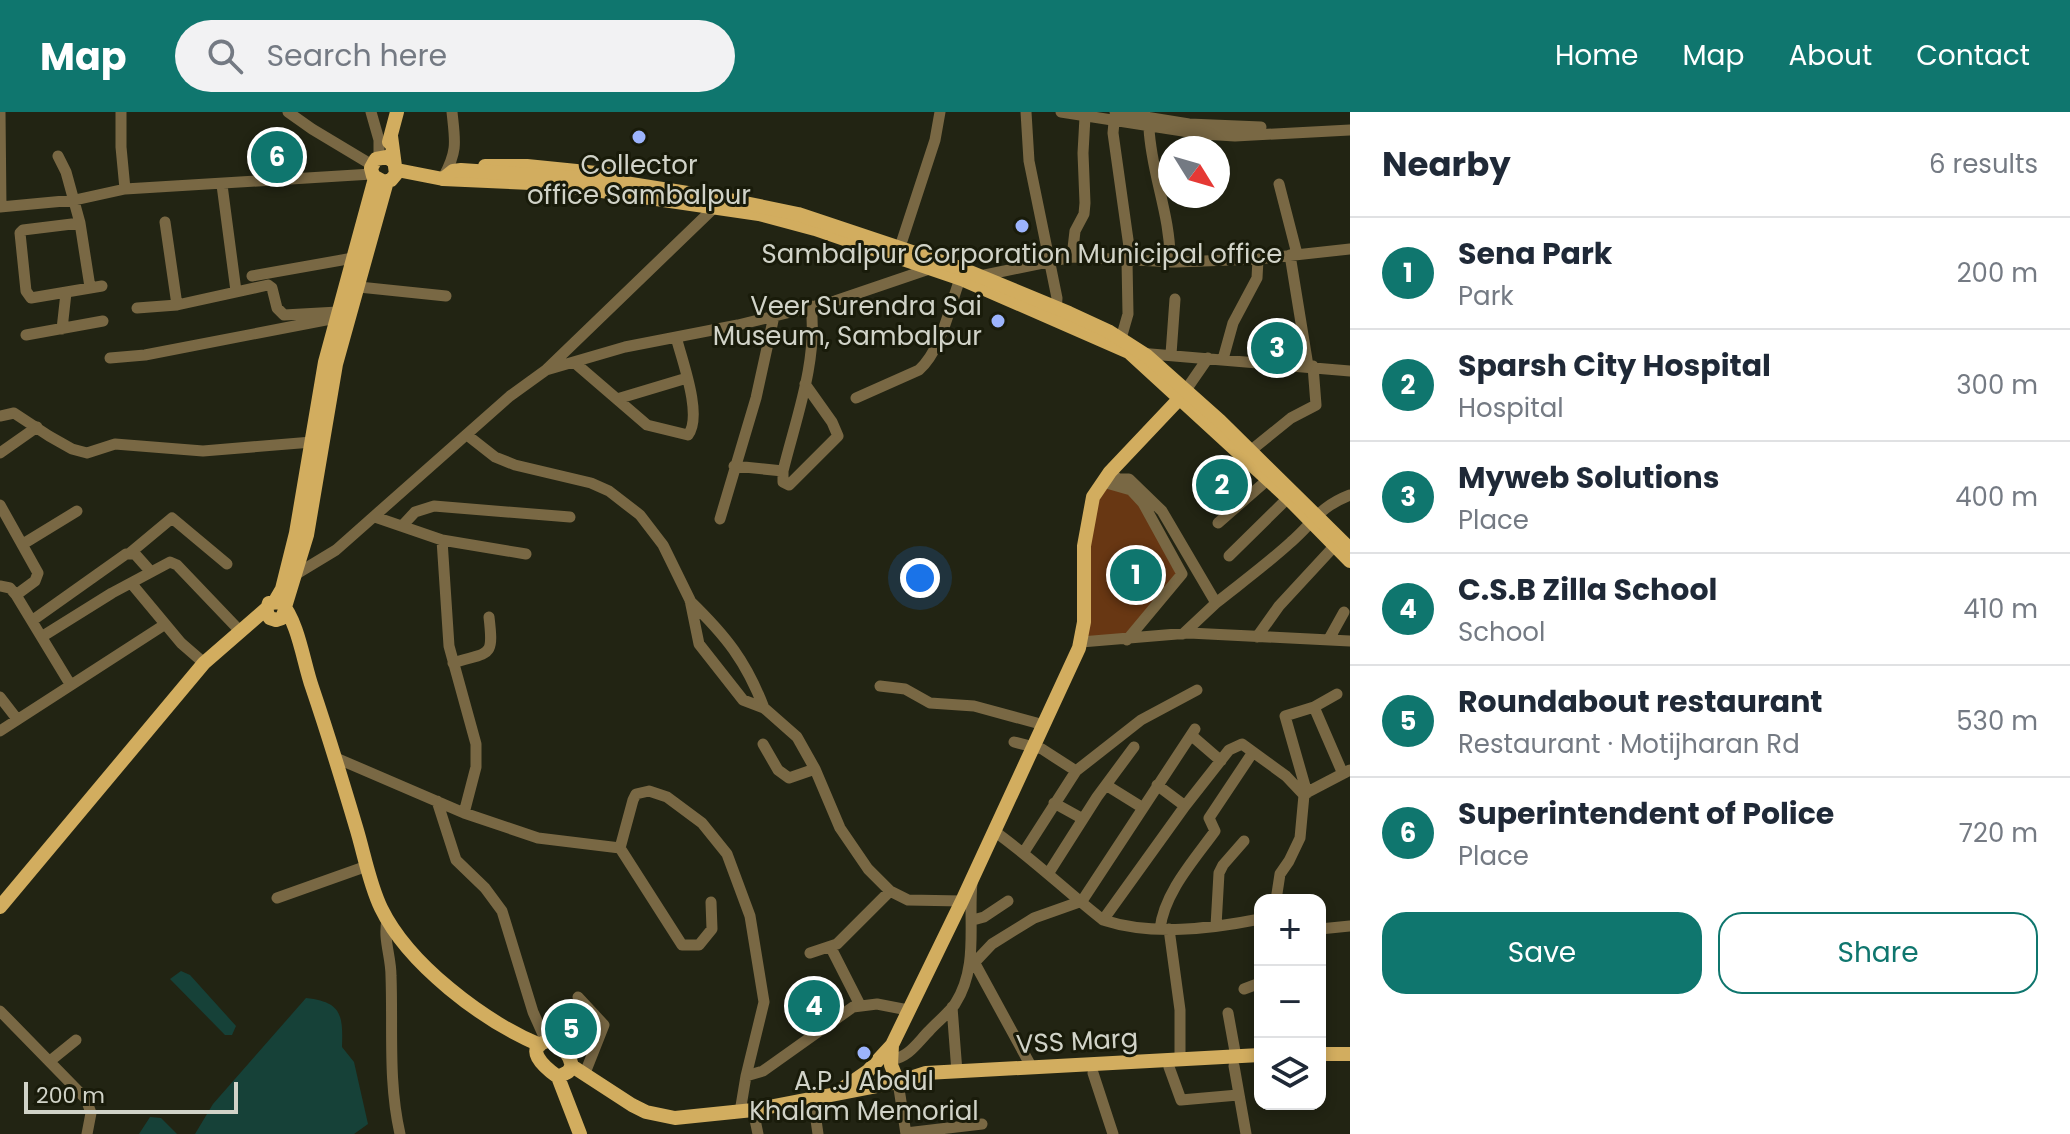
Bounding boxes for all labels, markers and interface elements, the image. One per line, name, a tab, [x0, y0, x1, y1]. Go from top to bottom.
search box	[175, 20, 735, 92]
text: Map	[40, 30, 127, 83]
icon: search	[203, 34, 247, 78]
text: Search here	[267, 34, 447, 77]
text: Home	[1555, 36, 1638, 75]
text: Map	[1682, 36, 1744, 75]
text: About	[1788, 36, 1872, 75]
text: Contact	[1916, 36, 2030, 75]
pin: 6	[251, 127, 303, 187]
marker: Collector office Sambalpur	[630, 128, 648, 146]
north arrow	[1158, 136, 1230, 208]
text: Nearby	[1382, 140, 1511, 188]
text: 6 results	[1929, 146, 2038, 182]
place label: Collector office Sambalpur	[527, 147, 751, 213]
marker: Sambalpur Corporation Municipal office	[1013, 217, 1031, 235]
text: Sena Park	[1458, 232, 1612, 275]
place label: Sambalpur Corporation Municipal office	[762, 236, 1282, 272]
text: 1	[1403, 255, 1413, 291]
text: 200 m	[1957, 255, 2038, 291]
text: Park	[1458, 278, 1514, 314]
place label: Veer Surendra Sai Museum, Sambalpur	[713, 288, 982, 354]
marker: Veer Surendra Sai Museum, Sambalpur	[989, 312, 1007, 330]
pin: 3	[1251, 318, 1303, 378]
text: Sparsh City Hospital	[1458, 344, 1771, 387]
text: 2	[1401, 367, 1415, 403]
text: 300 m	[1956, 367, 2038, 403]
text: Hospital	[1458, 390, 1564, 426]
pin: 2	[1196, 455, 1248, 515]
text: Myweb Solutions	[1458, 456, 1719, 499]
text: 3	[1400, 479, 1416, 515]
text: 400 m	[1955, 479, 2038, 515]
text: Place	[1458, 502, 1529, 538]
pin: 1	[1110, 545, 1162, 605]
your location	[900, 558, 940, 598]
text: C.S.B Zilla School	[1458, 568, 1717, 611]
text: 4	[1399, 591, 1417, 627]
text: 410 m	[1963, 591, 2038, 627]
text: School	[1458, 614, 1545, 650]
text: Roundabout restaurant	[1458, 680, 1823, 723]
text: 5	[1400, 703, 1416, 739]
text: 530 m	[1956, 703, 2038, 739]
text: Restaurant · Motijharan Rd	[1458, 726, 1800, 762]
text: Superintendent of Police	[1458, 792, 1834, 835]
text: 6	[1400, 815, 1416, 851]
text: 720 m	[1959, 815, 2038, 851]
text: Place	[1458, 838, 1529, 874]
map controls	[1254, 894, 1326, 1110]
button: +	[1254, 894, 1326, 966]
button: Save	[1382, 912, 1702, 994]
button: Share	[1718, 912, 2038, 994]
button: −	[1254, 966, 1326, 1038]
pin: 4	[788, 976, 840, 1036]
pin: 5	[545, 999, 597, 1059]
street label: VSS Marg	[1015, 1020, 1139, 1062]
button: layers	[1254, 1038, 1326, 1110]
marker: A.P.J Abdul Khalam Memorial	[855, 1044, 873, 1062]
place label: A.P.J Abdul Khalam Memorial	[749, 1063, 979, 1129]
scale bar	[24, 1078, 238, 1114]
text: 200 m	[36, 1080, 105, 1111]

